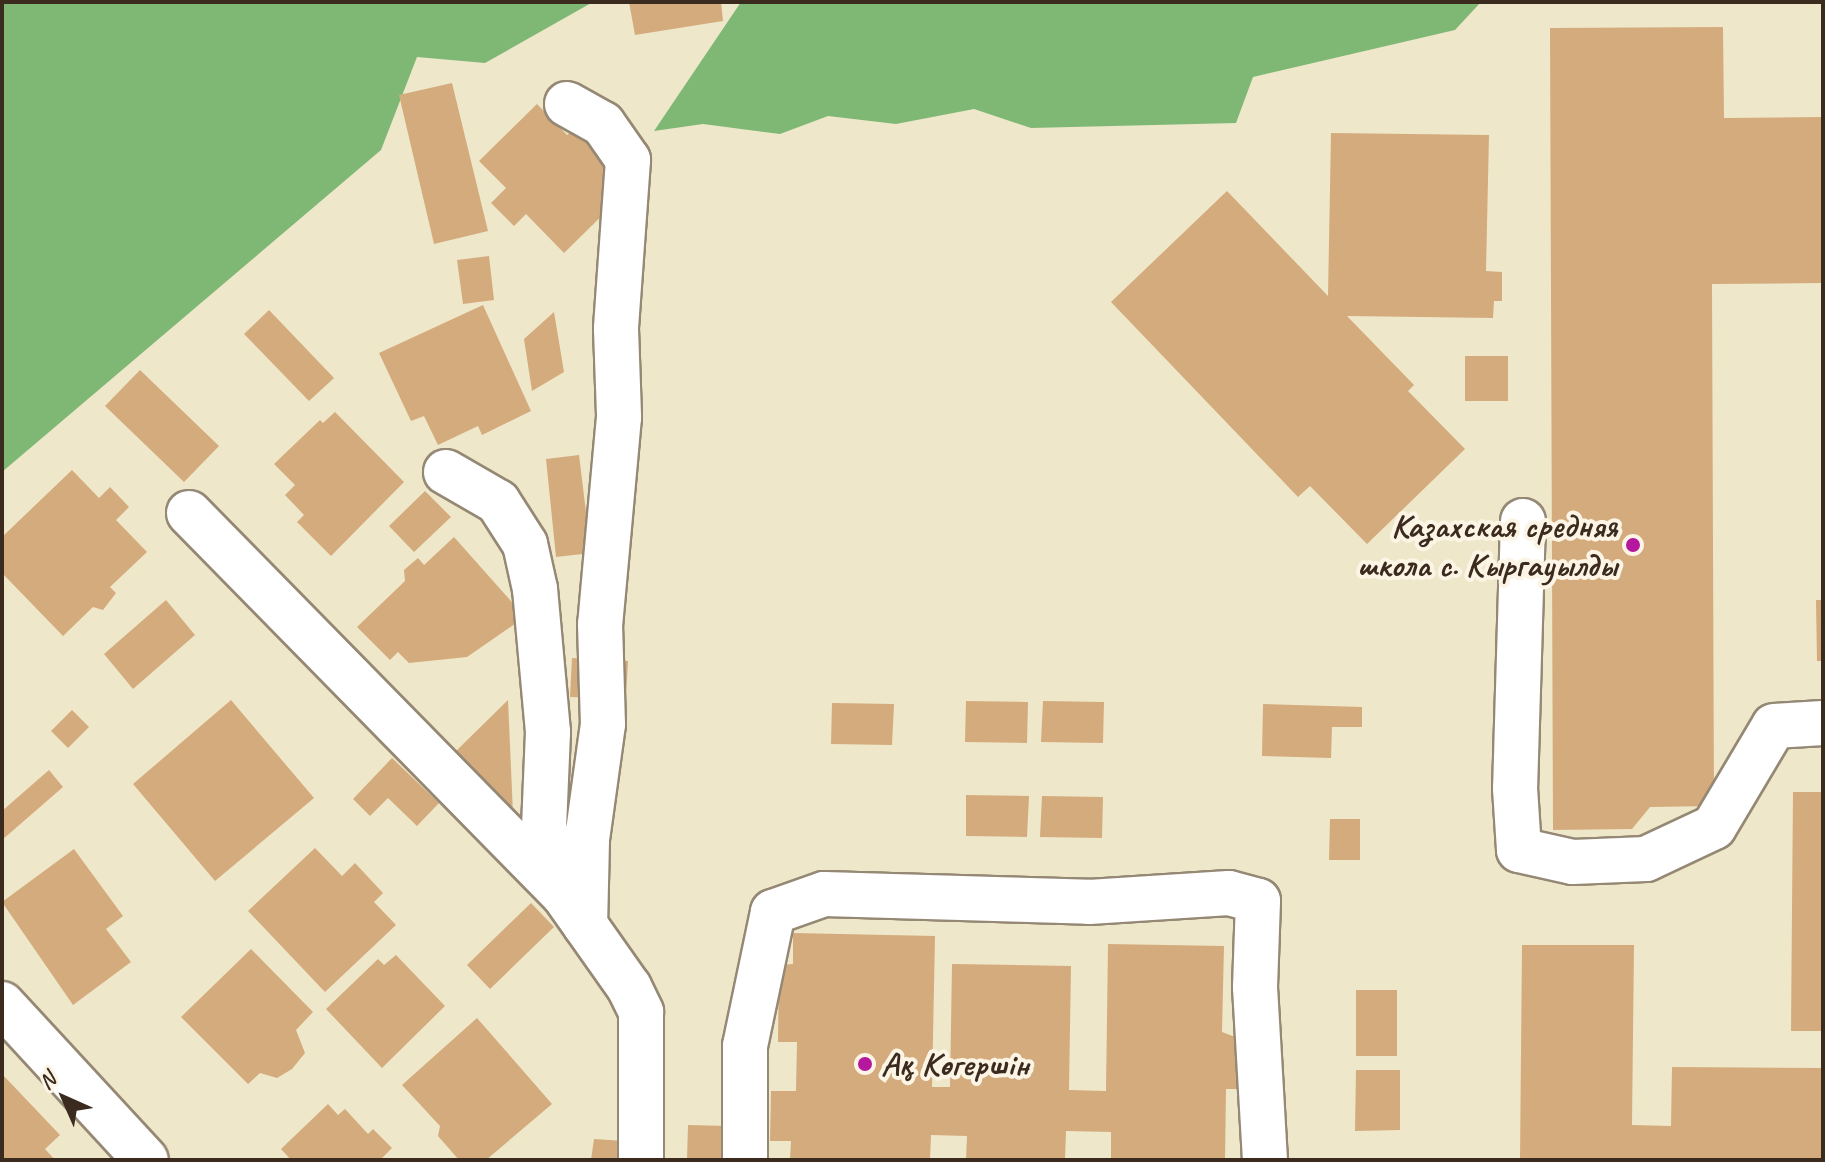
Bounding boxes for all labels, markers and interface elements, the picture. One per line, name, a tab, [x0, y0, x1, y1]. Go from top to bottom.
place label: Казахская средняя школа с. Кыргауылды	[1357, 505, 1617, 584]
marker: Казахская средняя школа с. Кыргауылды	[1624, 536, 1642, 554]
place label: Ақ Көгершін	[881, 1044, 1029, 1084]
marker: Ақ Көгершін	[856, 1055, 874, 1073]
north arrow	[24, 1058, 104, 1138]
text: N	[32, 1066, 62, 1096]

